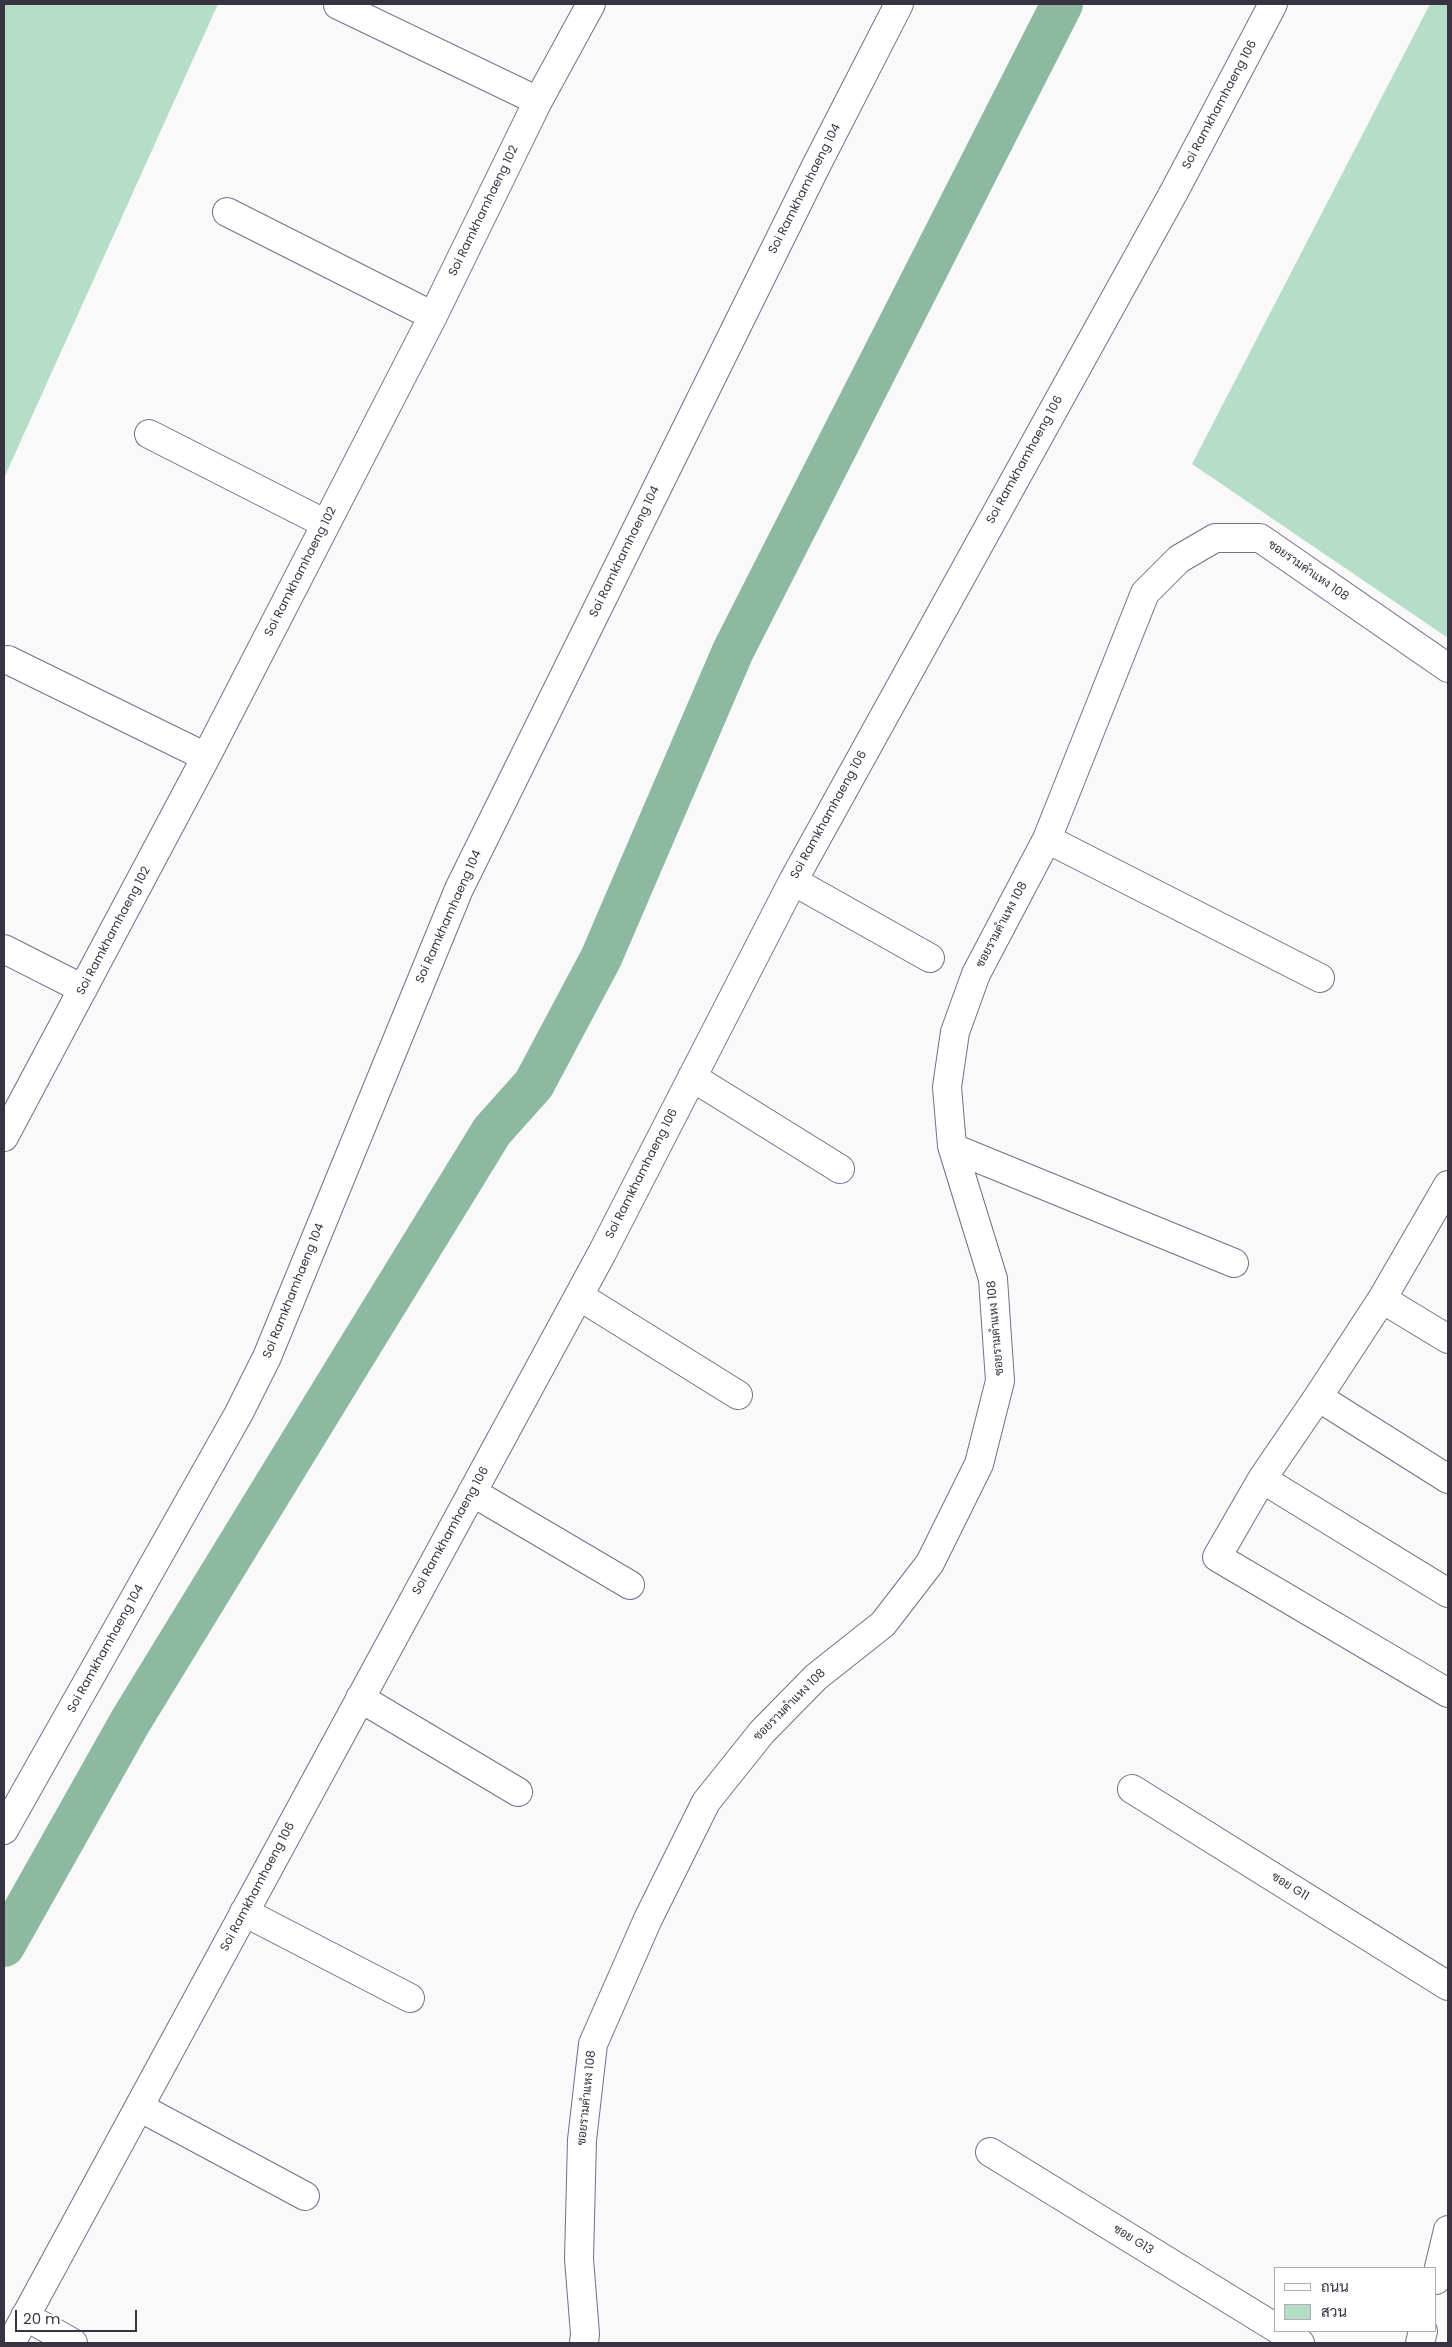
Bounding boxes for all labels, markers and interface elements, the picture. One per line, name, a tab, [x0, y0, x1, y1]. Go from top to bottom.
street label: Soi Ramkhamhaeng 106	[1180, 38, 1260, 172]
street label: Soi Ramkhamhaeng 104	[766, 122, 844, 256]
street label: Soi Ramkhamhaeng 102	[446, 143, 522, 279]
street label: Soi Ramkhamhaeng 106	[984, 393, 1066, 527]
street label: Soi Ramkhamhaeng 104	[587, 484, 663, 620]
street label: Soi Ramkhamhaeng 102	[262, 505, 340, 639]
street label: ซอยรามคำแหง 108	[1265, 538, 1351, 604]
street label: Soi Ramkhamhaeng 106	[788, 748, 870, 882]
street label: Soi Ramkhamhaeng 104	[413, 848, 485, 986]
street label: Soi Ramkhamhaeng 102	[74, 864, 154, 998]
street label: ซอยรามคำแหง 108	[973, 879, 1031, 971]
street label: Soi Ramkhamhaeng 106	[603, 1106, 681, 1242]
street label: Soi Ramkhamhaeng 104	[260, 1221, 328, 1361]
street label: ซอยรามคำแหง 108	[985, 1280, 1007, 1376]
street label: Soi Ramkhamhaeng 106	[410, 1464, 492, 1598]
street label: Soi Ramkhamhaeng 104	[65, 1582, 147, 1716]
street label: ซอยรามคำแหง 108	[751, 1666, 829, 1744]
street label: Soi Ramkhamhaeng 106	[218, 1820, 298, 1954]
street label: ซอย G11	[1269, 1870, 1311, 1904]
street label: ซอยรามคำแหง 108	[575, 2050, 599, 2146]
street label: ซอย G13	[1110, 2222, 1156, 2258]
legend	[1274, 2267, 1437, 2332]
text: ถนน	[1321, 2276, 1349, 2297]
scale bar	[18, 2300, 140, 2332]
text: สวน	[1321, 2301, 1347, 2322]
text: 20 m	[23, 2308, 61, 2329]

